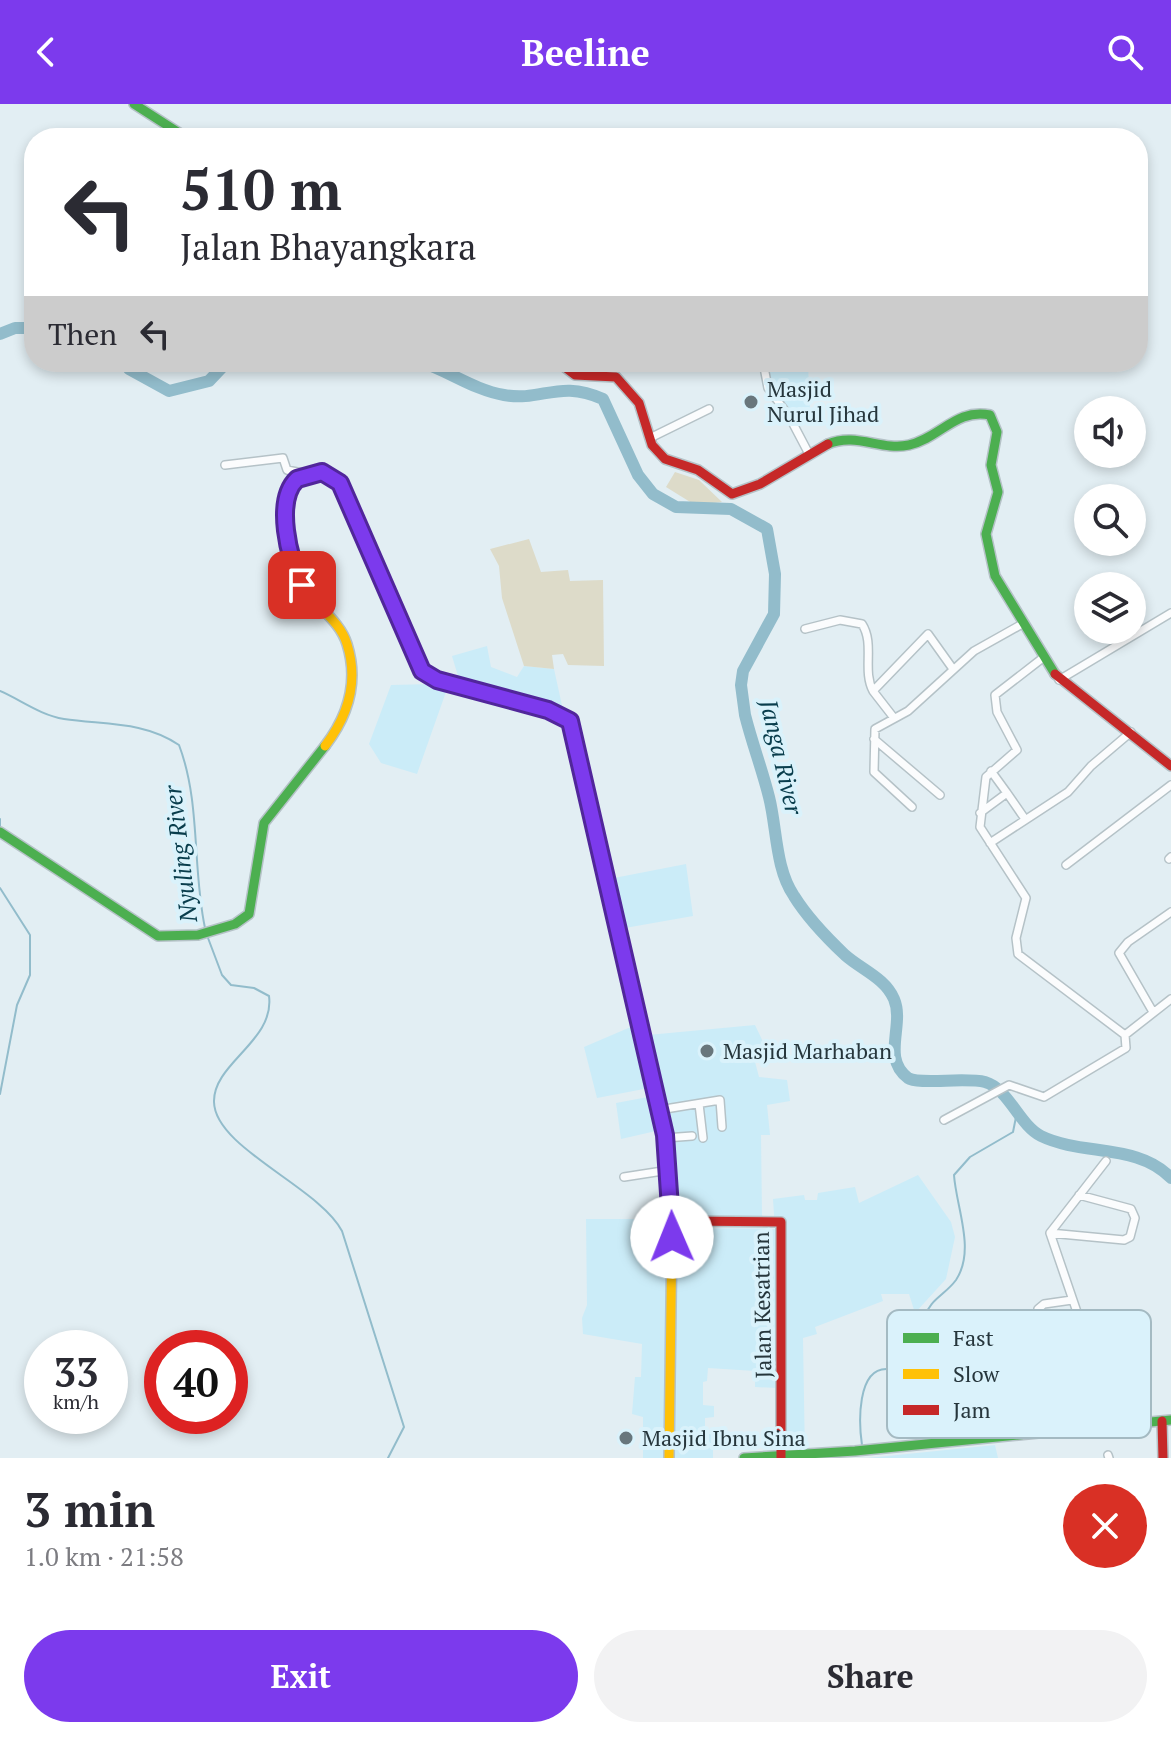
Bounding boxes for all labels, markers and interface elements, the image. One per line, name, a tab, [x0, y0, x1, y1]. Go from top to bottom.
text: Beeline	[521, 29, 650, 76]
icon: back	[24, 30, 68, 74]
icon: search	[1103, 30, 1147, 74]
text: 510 m	[180, 152, 342, 226]
icon: left	[48, 160, 152, 264]
text: Jalan Bhayangkara	[180, 223, 477, 270]
icon: left	[133, 312, 177, 356]
text: Then	[48, 314, 117, 354]
place label: Masjid Nurul Jihad	[767, 374, 879, 428]
marker: Masjid Nurul Jihad	[742, 393, 760, 411]
map controls	[1074, 396, 1146, 644]
button: sound	[1074, 396, 1146, 468]
button: search	[1074, 484, 1146, 556]
pin	[268, 551, 336, 619]
icon: arrive	[280, 563, 324, 607]
button: layers	[1074, 572, 1146, 644]
water label: Janga River	[753, 695, 811, 819]
water label: Nyuling River	[156, 782, 204, 925]
place label: Masjid Marhaban	[723, 1036, 892, 1065]
marker: Masjid Marhaban	[698, 1042, 716, 1060]
position arrow	[630, 1195, 714, 1279]
street label: Jalan Kesatrian	[746, 1231, 777, 1379]
legend	[887, 1310, 1151, 1438]
text: Fast	[953, 1323, 994, 1352]
speed limit sign: 40	[144, 1330, 248, 1434]
text: 33	[53, 1345, 99, 1398]
text: Slow	[953, 1359, 1000, 1388]
text: km/h	[53, 1388, 99, 1415]
text: Jam	[953, 1395, 991, 1424]
place label: Masjid Ibnu Sina	[642, 1423, 806, 1452]
marker: Masjid Ibnu Sina	[617, 1429, 635, 1447]
text: 3 min	[24, 1477, 155, 1541]
button: close	[1063, 1484, 1147, 1568]
text: 1.0 km · 21:58	[24, 1539, 184, 1573]
button: Exit	[24, 1630, 578, 1722]
button: Share	[594, 1630, 1147, 1722]

